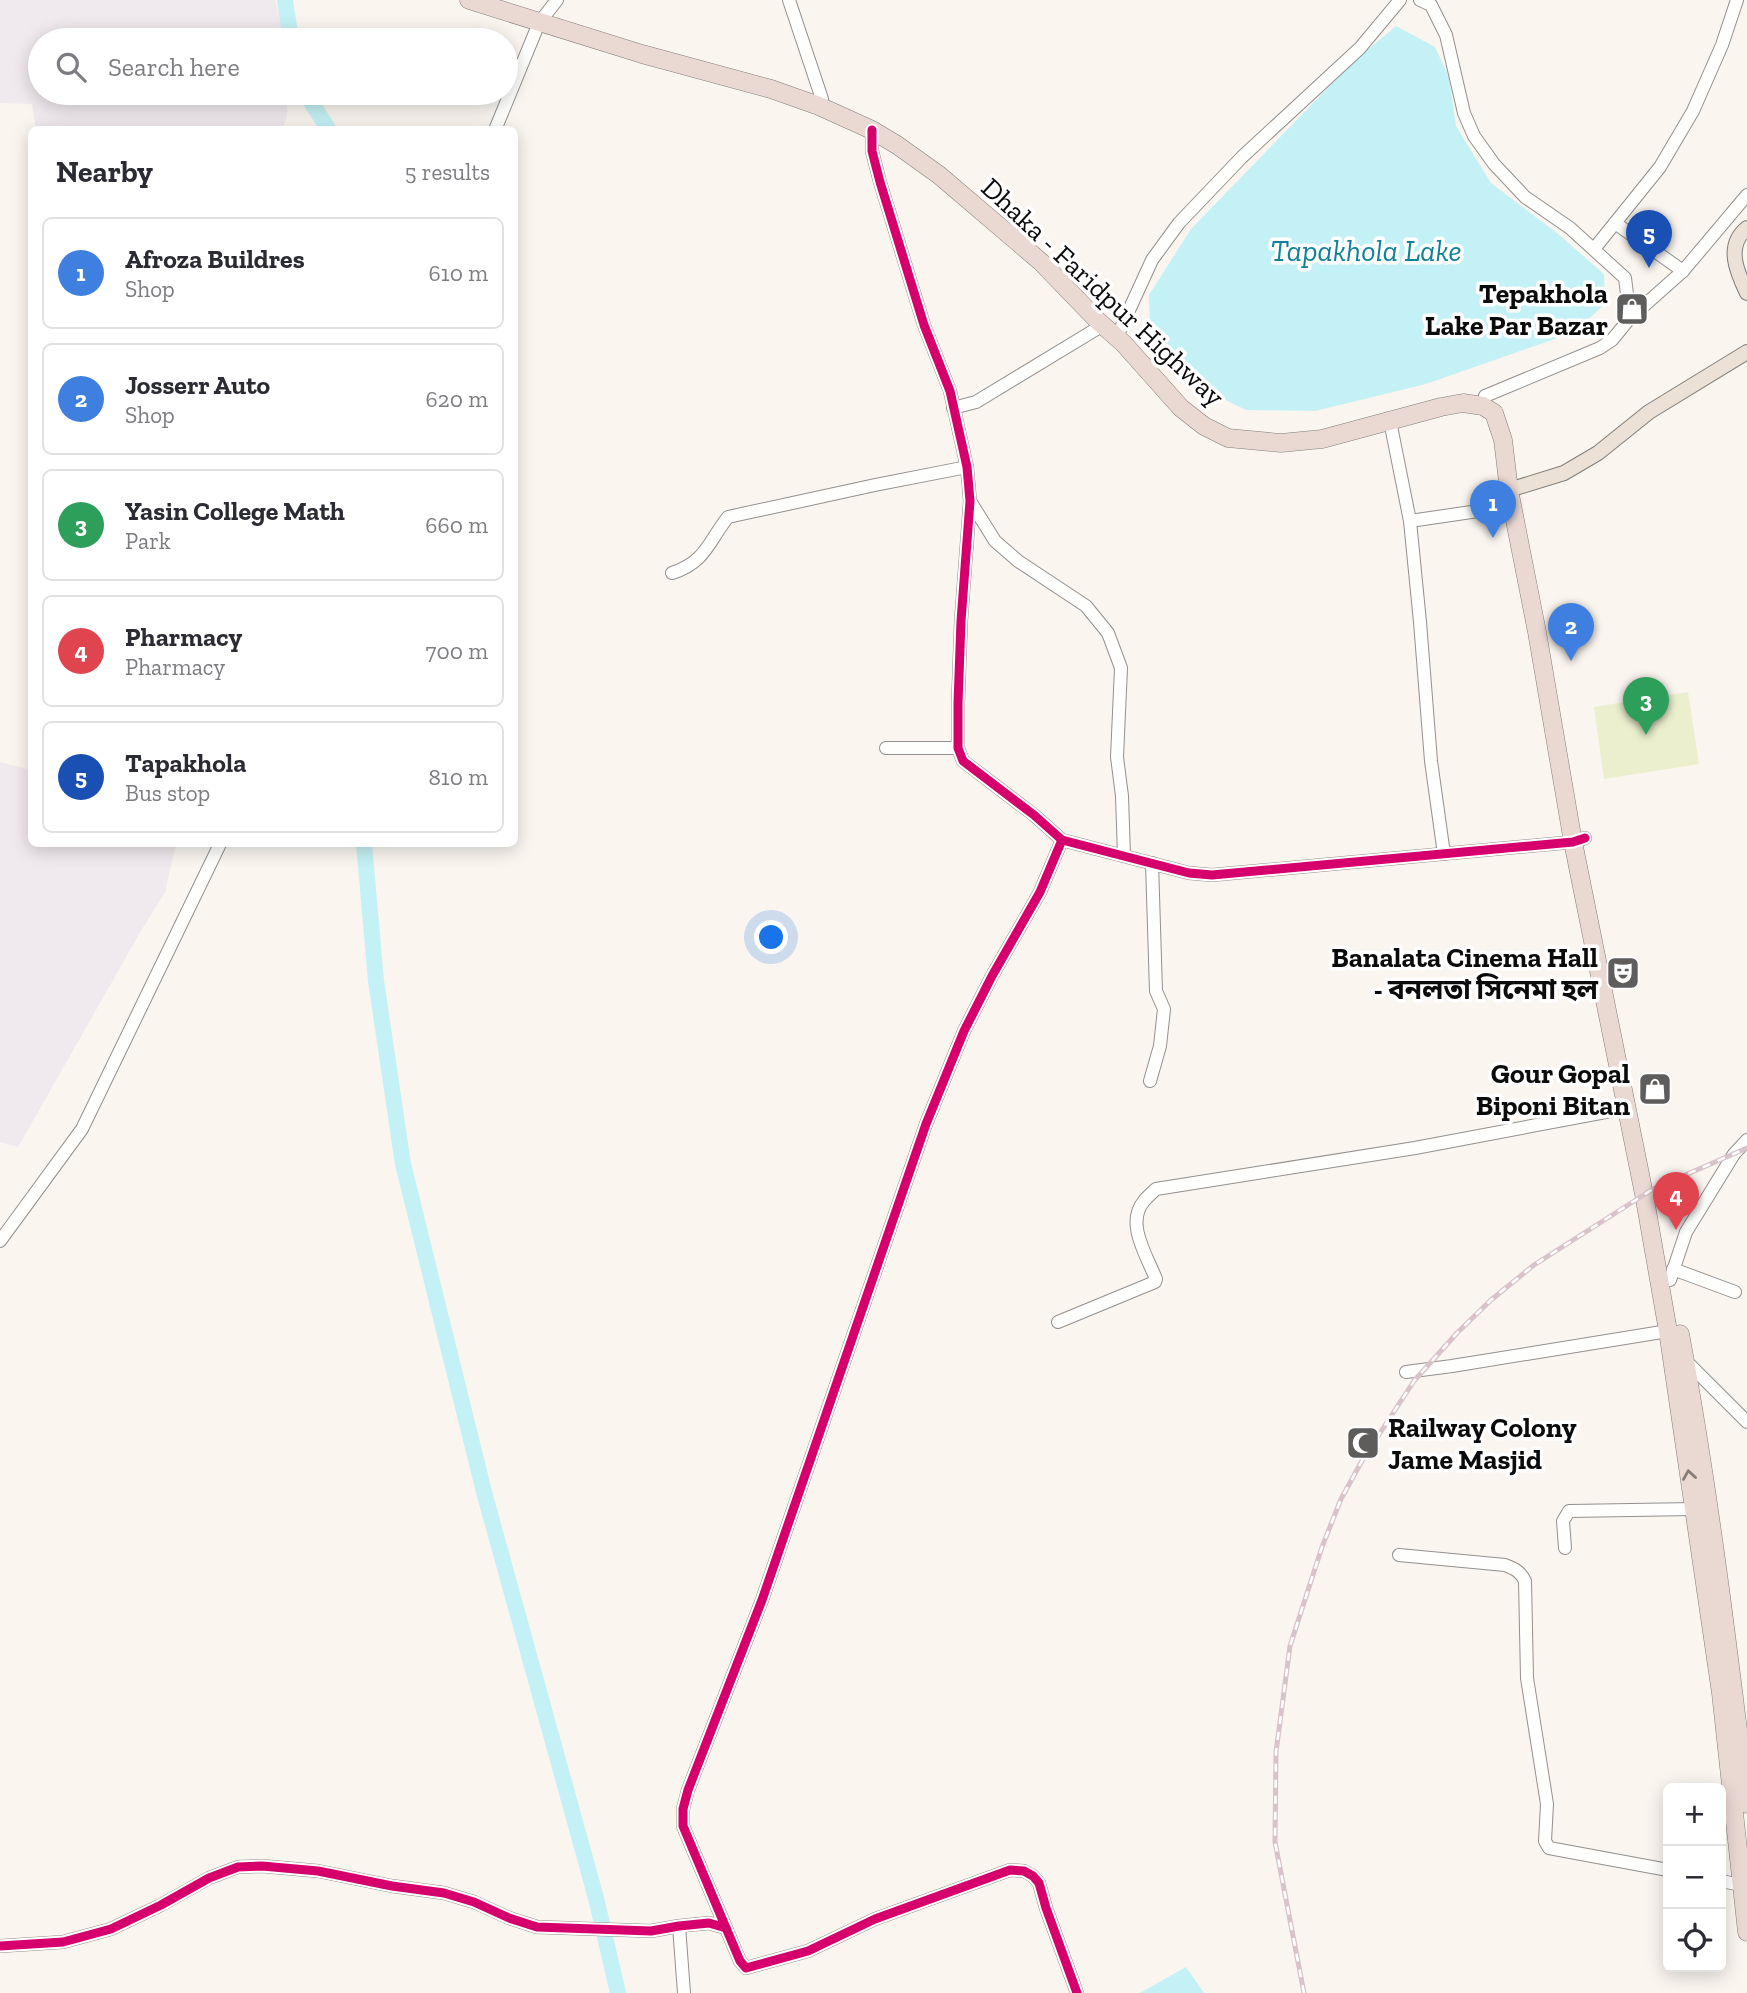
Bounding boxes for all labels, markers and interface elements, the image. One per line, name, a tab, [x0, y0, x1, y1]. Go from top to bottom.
search box	[28, 28, 518, 105]
icon: search	[52, 48, 90, 86]
text: Search here	[108, 51, 240, 83]
text: Nearby	[56, 154, 153, 190]
text: 5 results	[405, 158, 490, 186]
street label: Dhaka - Faridpur Highway	[975, 171, 1232, 414]
pin: 5	[1626, 210, 1672, 268]
water label: Tapakhola Lake	[1270, 233, 1462, 269]
text: Afroza Buildres	[125, 243, 305, 275]
text: 1	[76, 259, 86, 287]
text: 610 m	[429, 259, 488, 287]
text: Shop	[125, 275, 175, 303]
place label: Tepakhola Lake Par Bazar	[1425, 277, 1608, 342]
shop icon: Tepakhola Lake Par Bazar	[1613, 290, 1651, 328]
text: Josserr Auto	[125, 369, 270, 401]
text: 2	[75, 385, 87, 413]
text: 620 m	[426, 385, 488, 413]
text: Shop	[125, 401, 175, 429]
pin: 1	[1470, 480, 1516, 538]
text: Yasin College Math	[125, 495, 345, 527]
text: 3	[75, 511, 87, 539]
text: 660 m	[425, 511, 488, 539]
text: Park	[125, 527, 171, 555]
pin: 2	[1548, 603, 1594, 661]
text: Pharmacy	[125, 621, 242, 653]
text: 4	[74, 637, 88, 665]
text: 700 m	[426, 637, 488, 665]
text: Pharmacy	[125, 653, 225, 681]
pin: 3	[1623, 677, 1669, 735]
text: Tapakhola	[125, 747, 246, 779]
text: 5	[75, 763, 87, 791]
text: 810 m	[428, 763, 488, 791]
text: Bus stop	[125, 779, 210, 807]
your location	[754, 920, 788, 954]
place label: Banalata Cinema Hall - বনলতা সিনেমা হল	[1331, 941, 1599, 1006]
theatre icon: Banalata Cinema Hall - বনলতা সিনেমা হল	[1604, 954, 1642, 992]
place label: Gour Gopal Biponi Bitan	[1476, 1057, 1630, 1122]
shop icon: Gour Gopal Biponi Bitan	[1636, 1070, 1674, 1108]
pin: 4	[1653, 1172, 1699, 1230]
place label: Railway Colony Jame Masjid	[1388, 1411, 1577, 1476]
mosque icon: Railway Colony Jame Masjid	[1344, 1424, 1382, 1462]
one-way arrow	[1682, 1469, 1697, 1481]
map controls	[1663, 1783, 1726, 1972]
button: +	[1663, 1783, 1726, 1846]
button: −	[1663, 1846, 1726, 1909]
button: locate	[1663, 1909, 1726, 1972]

